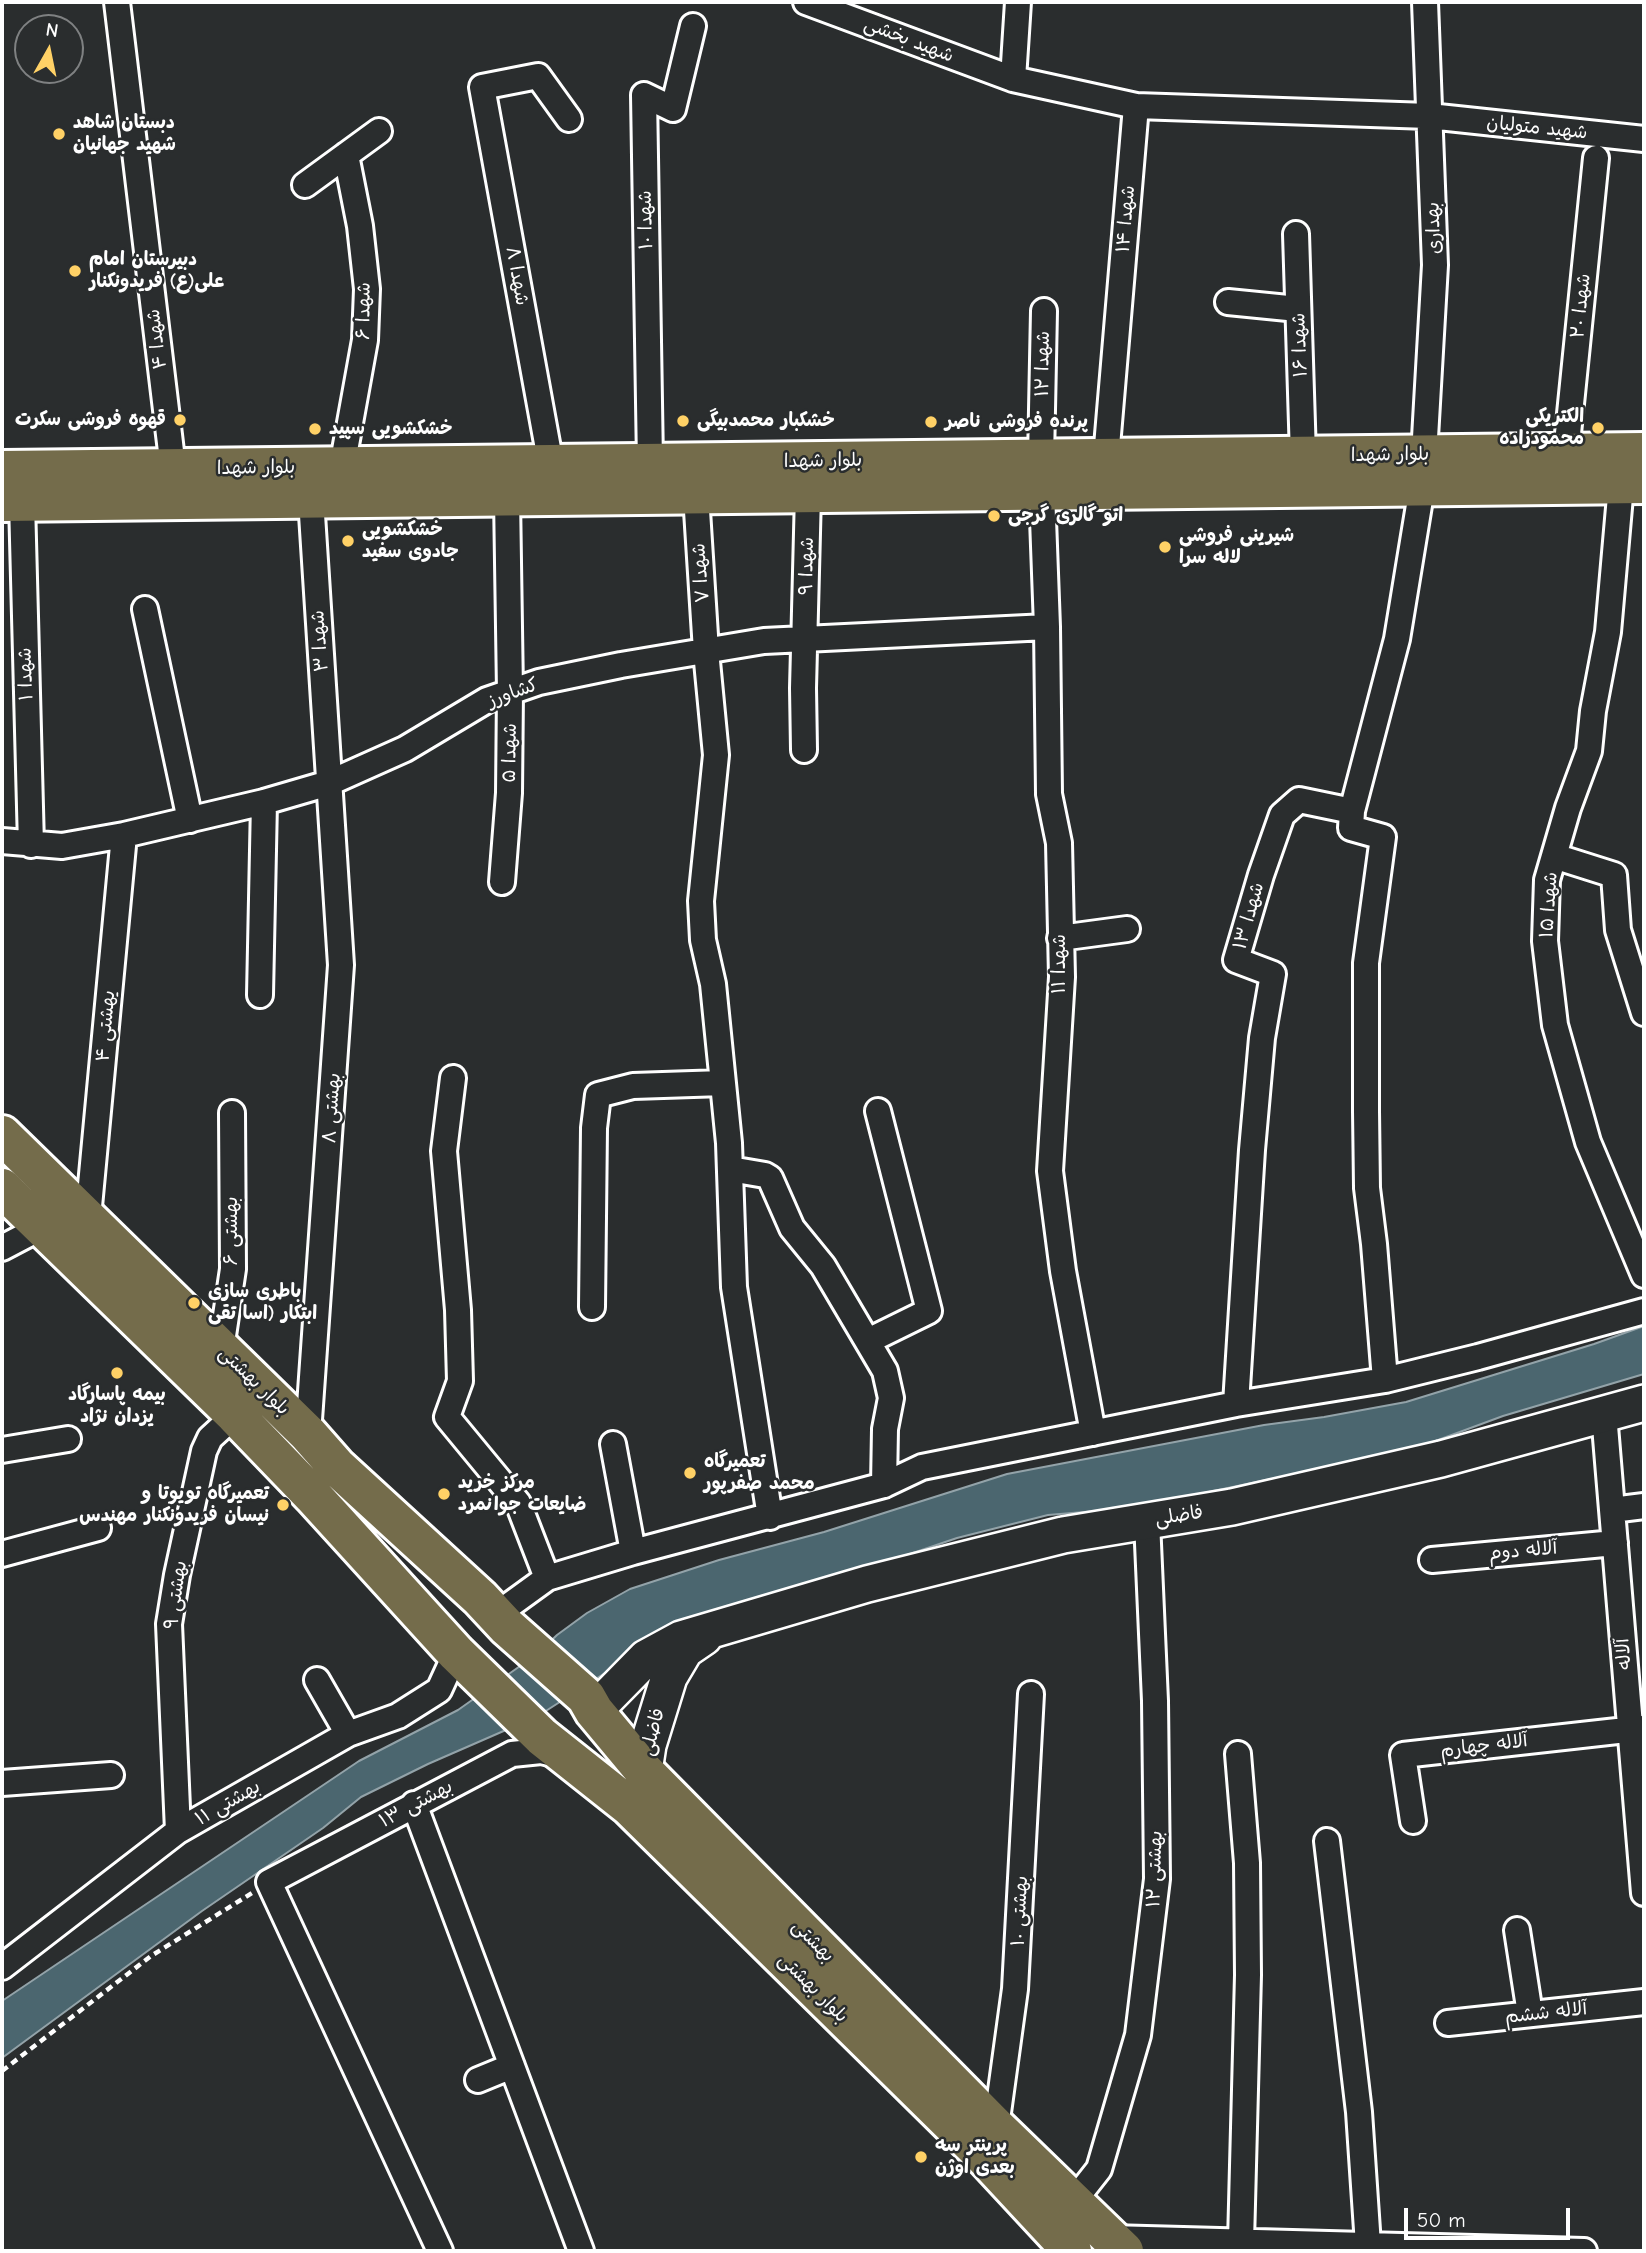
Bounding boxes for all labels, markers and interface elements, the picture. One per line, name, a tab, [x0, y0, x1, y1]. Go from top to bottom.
street label: شهید بخشی	[861, 12, 957, 68]
north arrow	[14, 14, 84, 84]
text: N	[44, 18, 60, 42]
street label: شهید متولیان	[1485, 111, 1589, 145]
place label: دبستان شاهد شهید جهانیان	[73, 112, 176, 156]
marker: دبستان شاهد شهید جهانیان	[51, 126, 67, 142]
street label: شهدا ۱۴	[1112, 184, 1140, 254]
street label: شهدا ۱۰	[634, 190, 658, 250]
street label: بهداری	[1422, 201, 1446, 255]
street label: شهدا ۸	[501, 245, 533, 307]
place label: دبیرستان امام علی(ع) فریدونکنار	[89, 249, 224, 293]
marker: دبیرستان امام علی(ع) فریدونکنار	[67, 263, 83, 279]
street label: شهدا ۲۰	[1566, 272, 1596, 340]
street label: شهدا ۶	[352, 282, 376, 340]
street label: شهدا ۴	[142, 308, 172, 370]
street label: شهدا ۱۶	[1287, 312, 1313, 378]
street label: شهدا ۱۲	[1031, 331, 1055, 397]
place label: الکتریکی محمودزاده	[1499, 406, 1584, 450]
place label: قهوه فروشی سکرت	[15, 409, 166, 431]
place label: خشکبار محمدبیگی	[697, 410, 835, 432]
place label: پرنده فروشی ناصر	[945, 411, 1088, 433]
marker: قهوه فروشی سکرت	[172, 412, 188, 428]
marker: خشکبار محمدبیگی	[675, 413, 691, 429]
marker: پرنده فروشی ناصر	[923, 414, 939, 430]
place label: خشکشویی سپید	[329, 418, 452, 440]
marker: الکتریکی محمودزاده	[1590, 420, 1606, 436]
marker: خشکشویی سپید	[307, 421, 323, 437]
street label: بلوار شهدا	[1351, 443, 1429, 467]
street label: بلوار شهدا	[784, 449, 862, 473]
street label: بلوار شهدا	[217, 456, 295, 480]
place label: اتو گالری گرجی	[1008, 505, 1123, 527]
marker: اتو گالری گرجی	[986, 508, 1002, 524]
place label: خشکشویی جادوی سفید	[362, 519, 459, 563]
place label: شیرینی فروشی لاله سرا	[1179, 525, 1294, 569]
marker: خشکشویی جادوی سفید	[340, 533, 356, 549]
street label: شهدا ۹	[795, 537, 819, 595]
marker: شیرینی فروشی لاله سرا	[1157, 539, 1173, 555]
street label: شهدا ۷	[688, 542, 714, 604]
street label: شهدا ۳	[306, 609, 334, 673]
street label: شهدا ۱	[14, 647, 38, 701]
street label: کشاورز	[485, 673, 541, 713]
street label: شهدا ۵	[498, 723, 522, 783]
street label: شهدا ۱۵	[1535, 871, 1563, 939]
street label: شهدا ۱۳	[1229, 880, 1269, 952]
street label: شهدا ۱۱	[1049, 934, 1071, 994]
street label: یهشتی ۴	[92, 989, 120, 1063]
street label: بهشتی ۸	[318, 1072, 346, 1144]
street label: بهشتی ۶	[221, 1197, 243, 1265]
place label: باطری سازی ابتکار (اسا تقی	[208, 1281, 317, 1325]
marker: باطری سازی ابتکار (اسا تقی	[186, 1295, 202, 1311]
street label: بلوار بهشتی	[214, 1342, 294, 1420]
marker: بیمه پاسارگاد یزدان نژاد	[109, 1365, 125, 1381]
place label: بیمه پاسارگاد یزدان نژاد	[68, 1384, 166, 1428]
place label: تعمیرگاه محمد صفرپور	[704, 1451, 815, 1495]
marker: تعمیرگاه محمد صفرپور	[682, 1465, 698, 1481]
place label: مرکز خرید ضایعات جوانمرد	[458, 1472, 586, 1516]
place label: تعمیرگاه تویوتا و نیسان فریدونکنار مهندس	[79, 1483, 269, 1527]
marker: مرکز خرید ضایعات جوانمرد	[436, 1486, 452, 1502]
marker: تعمیرگاه تویوتا و نیسان فریدونکنار مهندس	[275, 1497, 291, 1513]
street label: فاضلی	[1153, 1501, 1205, 1531]
street label: آلاله دوم	[1488, 1537, 1558, 1565]
street label: بهشتی ۹	[160, 1559, 192, 1631]
street label: آلاله	[1611, 1637, 1637, 1671]
street label: فاضلی	[636, 1706, 670, 1758]
street label: آلاله چهارم	[1439, 1729, 1529, 1763]
street label: بهشتی ۱۱	[191, 1775, 265, 1831]
street label: بهشتی ۱۳	[375, 1775, 457, 1833]
street label: بهشتی ۱۲	[1142, 1830, 1168, 1908]
street label: بهشتی ۱۰	[1007, 1875, 1033, 1947]
street label: بهشتی	[787, 1915, 839, 1967]
street label: بلوار بهشتی	[773, 1948, 853, 2028]
street label: آلاله ششم	[1504, 1997, 1588, 2029]
place label: پرینتر سه بعدی اوژن	[935, 2135, 1015, 2179]
marker: پرینتر سه بعدی اوژن	[913, 2149, 929, 2165]
scale bar	[1408, 2194, 1574, 2238]
text: 50 m	[1417, 2208, 1466, 2232]

